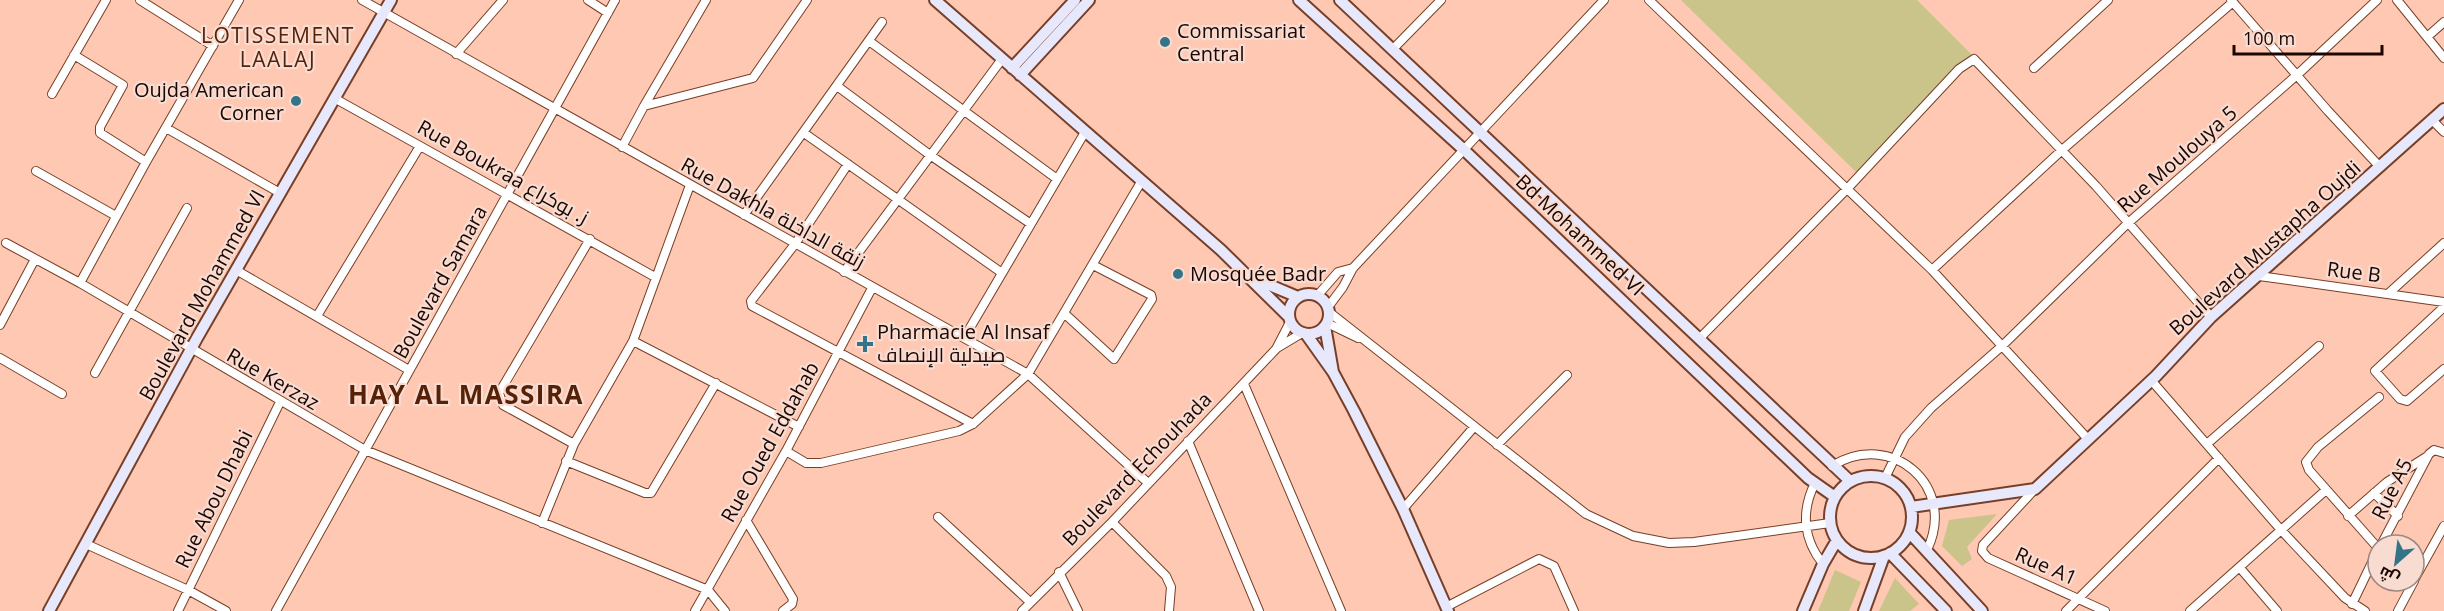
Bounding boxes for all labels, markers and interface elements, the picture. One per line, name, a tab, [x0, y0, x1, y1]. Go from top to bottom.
place label: Commissariat Central	[1177, 17, 1305, 67]
scale bar	[2234, 18, 2382, 56]
district label: LOTISSEMENT LAALAJ	[201, 21, 355, 73]
text: 100 m	[2243, 26, 2295, 50]
marker: Commissariat Central	[1158, 35, 1172, 49]
place label: Oujda American Corner	[134, 76, 284, 126]
marker: Oujda American Corner	[289, 94, 303, 108]
street label: Rue Moulouya 5	[2111, 99, 2242, 218]
street label: Rue Boukraa ز. بوكراع	[412, 113, 594, 231]
street label: Rue Dakhla زنقة الداخلة	[676, 151, 870, 274]
street label: Boulevard Mustapha Oujdi	[2163, 154, 2366, 341]
street label: Bd Mohammed VI	[1510, 168, 1651, 301]
street label: Boulevard Mohammed VI	[132, 185, 271, 405]
street label: Boulevard Samara	[386, 200, 493, 363]
street label: Rue B	[2326, 255, 2382, 288]
place label: Mosquée Badr	[1190, 260, 1326, 287]
marker: Mosquée Badr	[1171, 267, 1185, 281]
place label: Pharmacie Al Insaf صيدلية الإنصاف	[877, 318, 1051, 368]
marker: Pharmacie Al Insaf صيدلية الإنصاف	[858, 337, 872, 351]
street label: Rue Kerzaz	[222, 341, 324, 416]
street label: Rue Oued Eddahab	[714, 357, 825, 527]
district label: HAY AL MASSIRA	[348, 376, 584, 412]
street label: Boulevard Echouhada	[1056, 386, 1217, 551]
street label: Rue Abou Dhabi	[168, 425, 259, 572]
street label: Rue A5	[2365, 454, 2418, 524]
north arrow	[2366, 533, 2426, 593]
street label: Rue A1	[2011, 540, 2081, 591]
text: ش	[2375, 562, 2403, 591]

